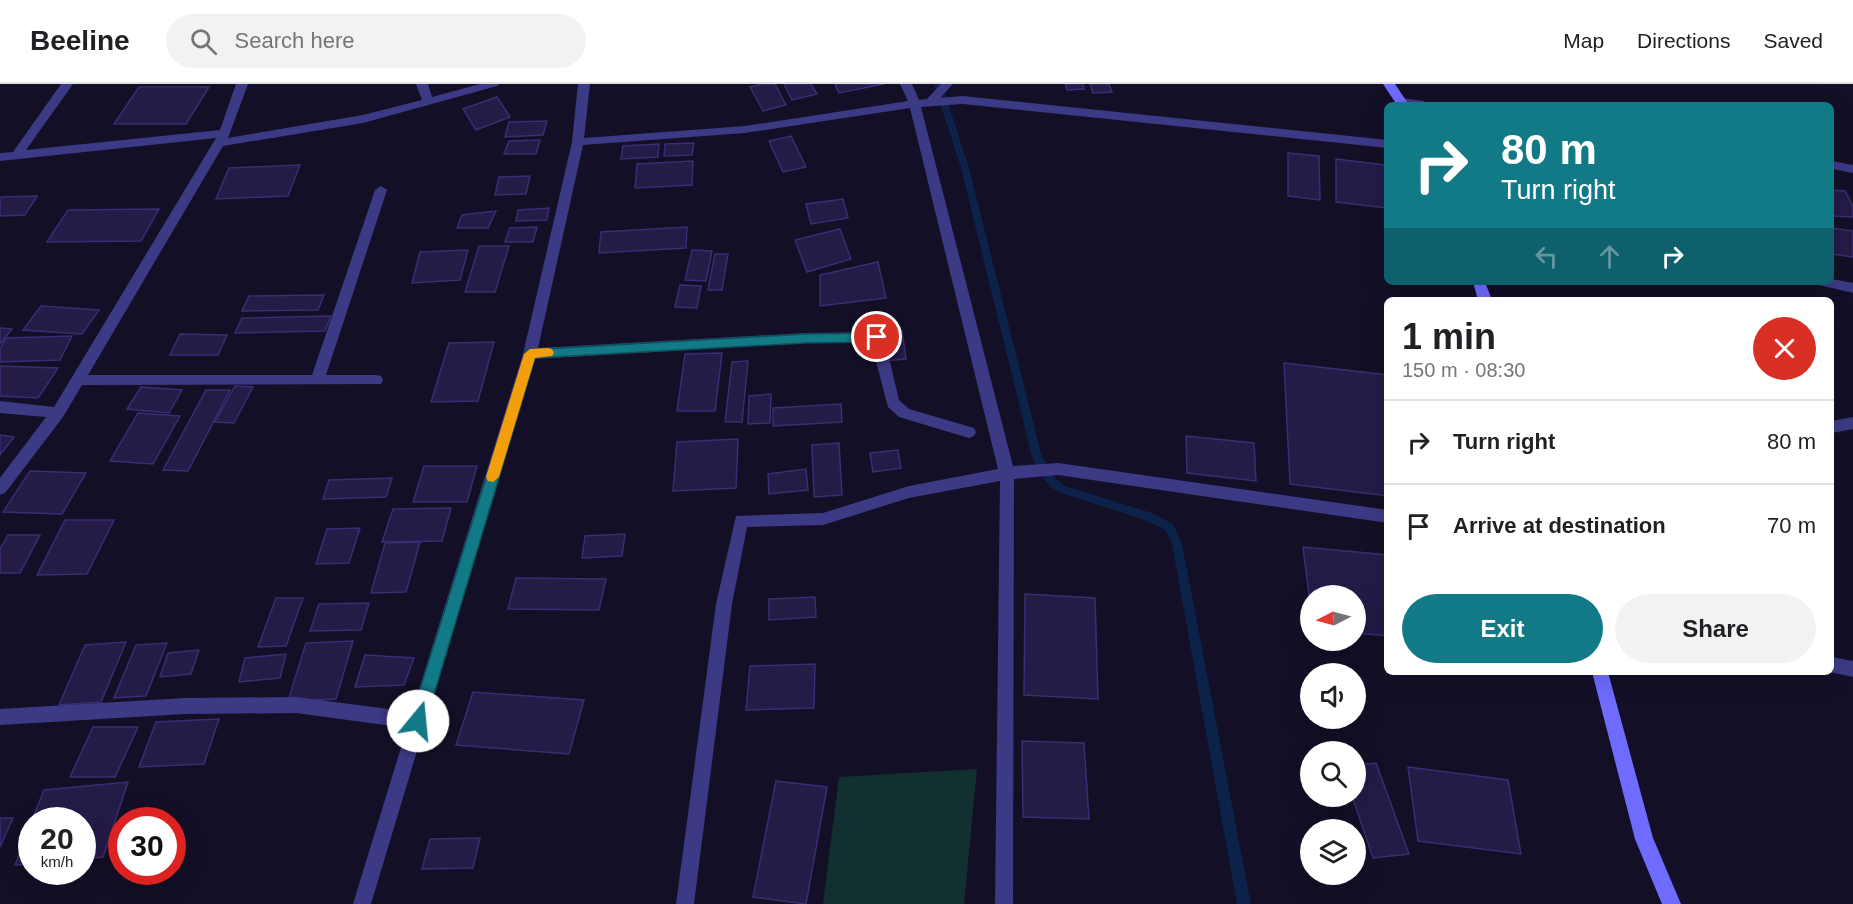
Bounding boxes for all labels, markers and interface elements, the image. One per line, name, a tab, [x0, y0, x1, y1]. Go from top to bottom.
search box	[166, 14, 586, 68]
text: Beeline	[30, 25, 130, 56]
icon: search	[187, 25, 220, 58]
text: Search here	[235, 28, 354, 53]
text: Map	[1563, 29, 1604, 52]
text: Directions	[1637, 29, 1730, 52]
text: Saved	[1763, 29, 1823, 52]
icon: right	[1402, 126, 1480, 204]
text: 80 m	[1501, 126, 1597, 173]
text: Turn right	[1501, 175, 1616, 205]
icon: left	[1530, 240, 1563, 273]
icon: ahead	[1593, 240, 1626, 273]
icon: right	[1656, 240, 1689, 273]
pin	[851, 311, 902, 362]
text: 1 min	[1402, 316, 1496, 357]
button: close	[1753, 317, 1816, 380]
icon: arrive	[860, 320, 893, 353]
text: 150 m · 08:30	[1402, 359, 1525, 381]
icon: right	[1402, 426, 1435, 459]
text: Turn right	[1453, 429, 1555, 454]
text: 80 m	[1767, 429, 1816, 454]
icon: arrive	[1402, 510, 1435, 543]
text: Arrive at destination	[1453, 513, 1666, 538]
text: 70 m	[1767, 513, 1816, 538]
north arrow	[1300, 585, 1366, 651]
map controls	[1300, 585, 1366, 885]
button: Exit	[1402, 594, 1603, 663]
button: Share	[1615, 594, 1816, 663]
button: sound	[1300, 663, 1366, 729]
position arrow	[386, 689, 450, 753]
button: search	[1300, 741, 1366, 807]
speed limit sign: 30	[108, 807, 186, 885]
button: layers	[1300, 819, 1366, 885]
text: 20	[40, 822, 74, 855]
text: km/h	[41, 853, 73, 870]

